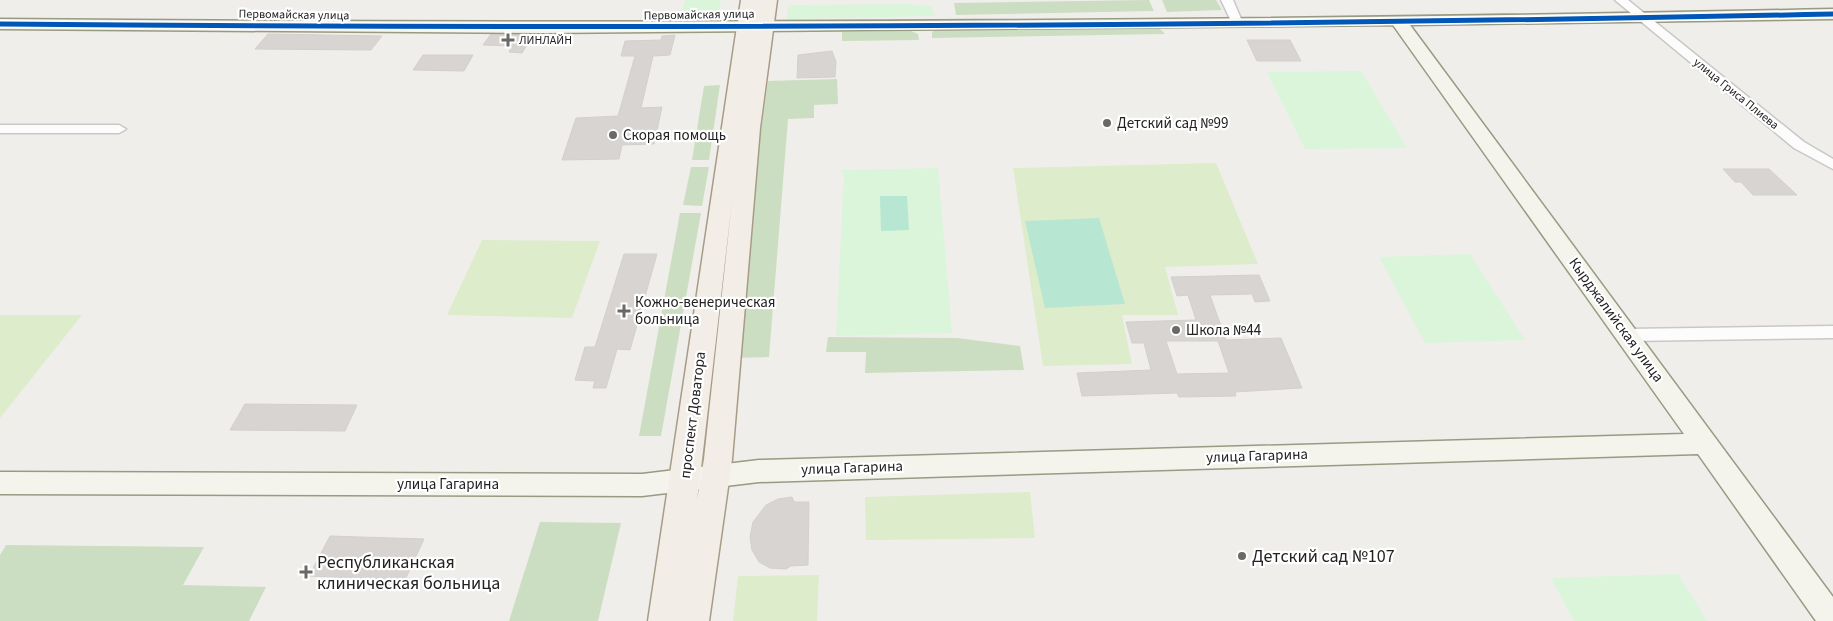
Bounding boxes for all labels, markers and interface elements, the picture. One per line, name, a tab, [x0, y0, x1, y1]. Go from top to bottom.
street label: Первомайская улица	[238, 6, 350, 24]
street label: Первомайская улица	[643, 6, 755, 24]
place label: ЛИНЛАЙН	[519, 32, 572, 49]
marker: ЛИНЛАЙН	[501, 33, 515, 47]
street label: улица Гриса Плиева	[1690, 54, 1782, 134]
place label: Детский сад №99	[1117, 113, 1228, 134]
marker: Детский сад №99	[1101, 117, 1113, 129]
place label: Скорая помощь	[623, 125, 726, 146]
marker: Скорая помощь	[607, 129, 619, 141]
street label: Кырджалийская улица	[1564, 253, 1668, 387]
place label: Кожно-венерическая больница	[635, 292, 776, 330]
marker: Кожно-венерическая больница	[617, 304, 631, 318]
place label: Школа №44	[1186, 320, 1262, 341]
marker: Школа №44	[1170, 324, 1182, 336]
street label: проспект Доватора	[675, 350, 711, 480]
street label: улица Гагарина	[1206, 444, 1308, 468]
street label: улица Гагарина	[801, 456, 903, 480]
street label: улица Гагарина	[397, 474, 499, 495]
place label: Детский сад №107	[1252, 544, 1395, 569]
place label: Республиканская клиническая больница	[317, 550, 500, 596]
marker: Детский сад №107	[1236, 550, 1248, 562]
marker: Республиканская клиническая больница	[299, 565, 313, 579]

